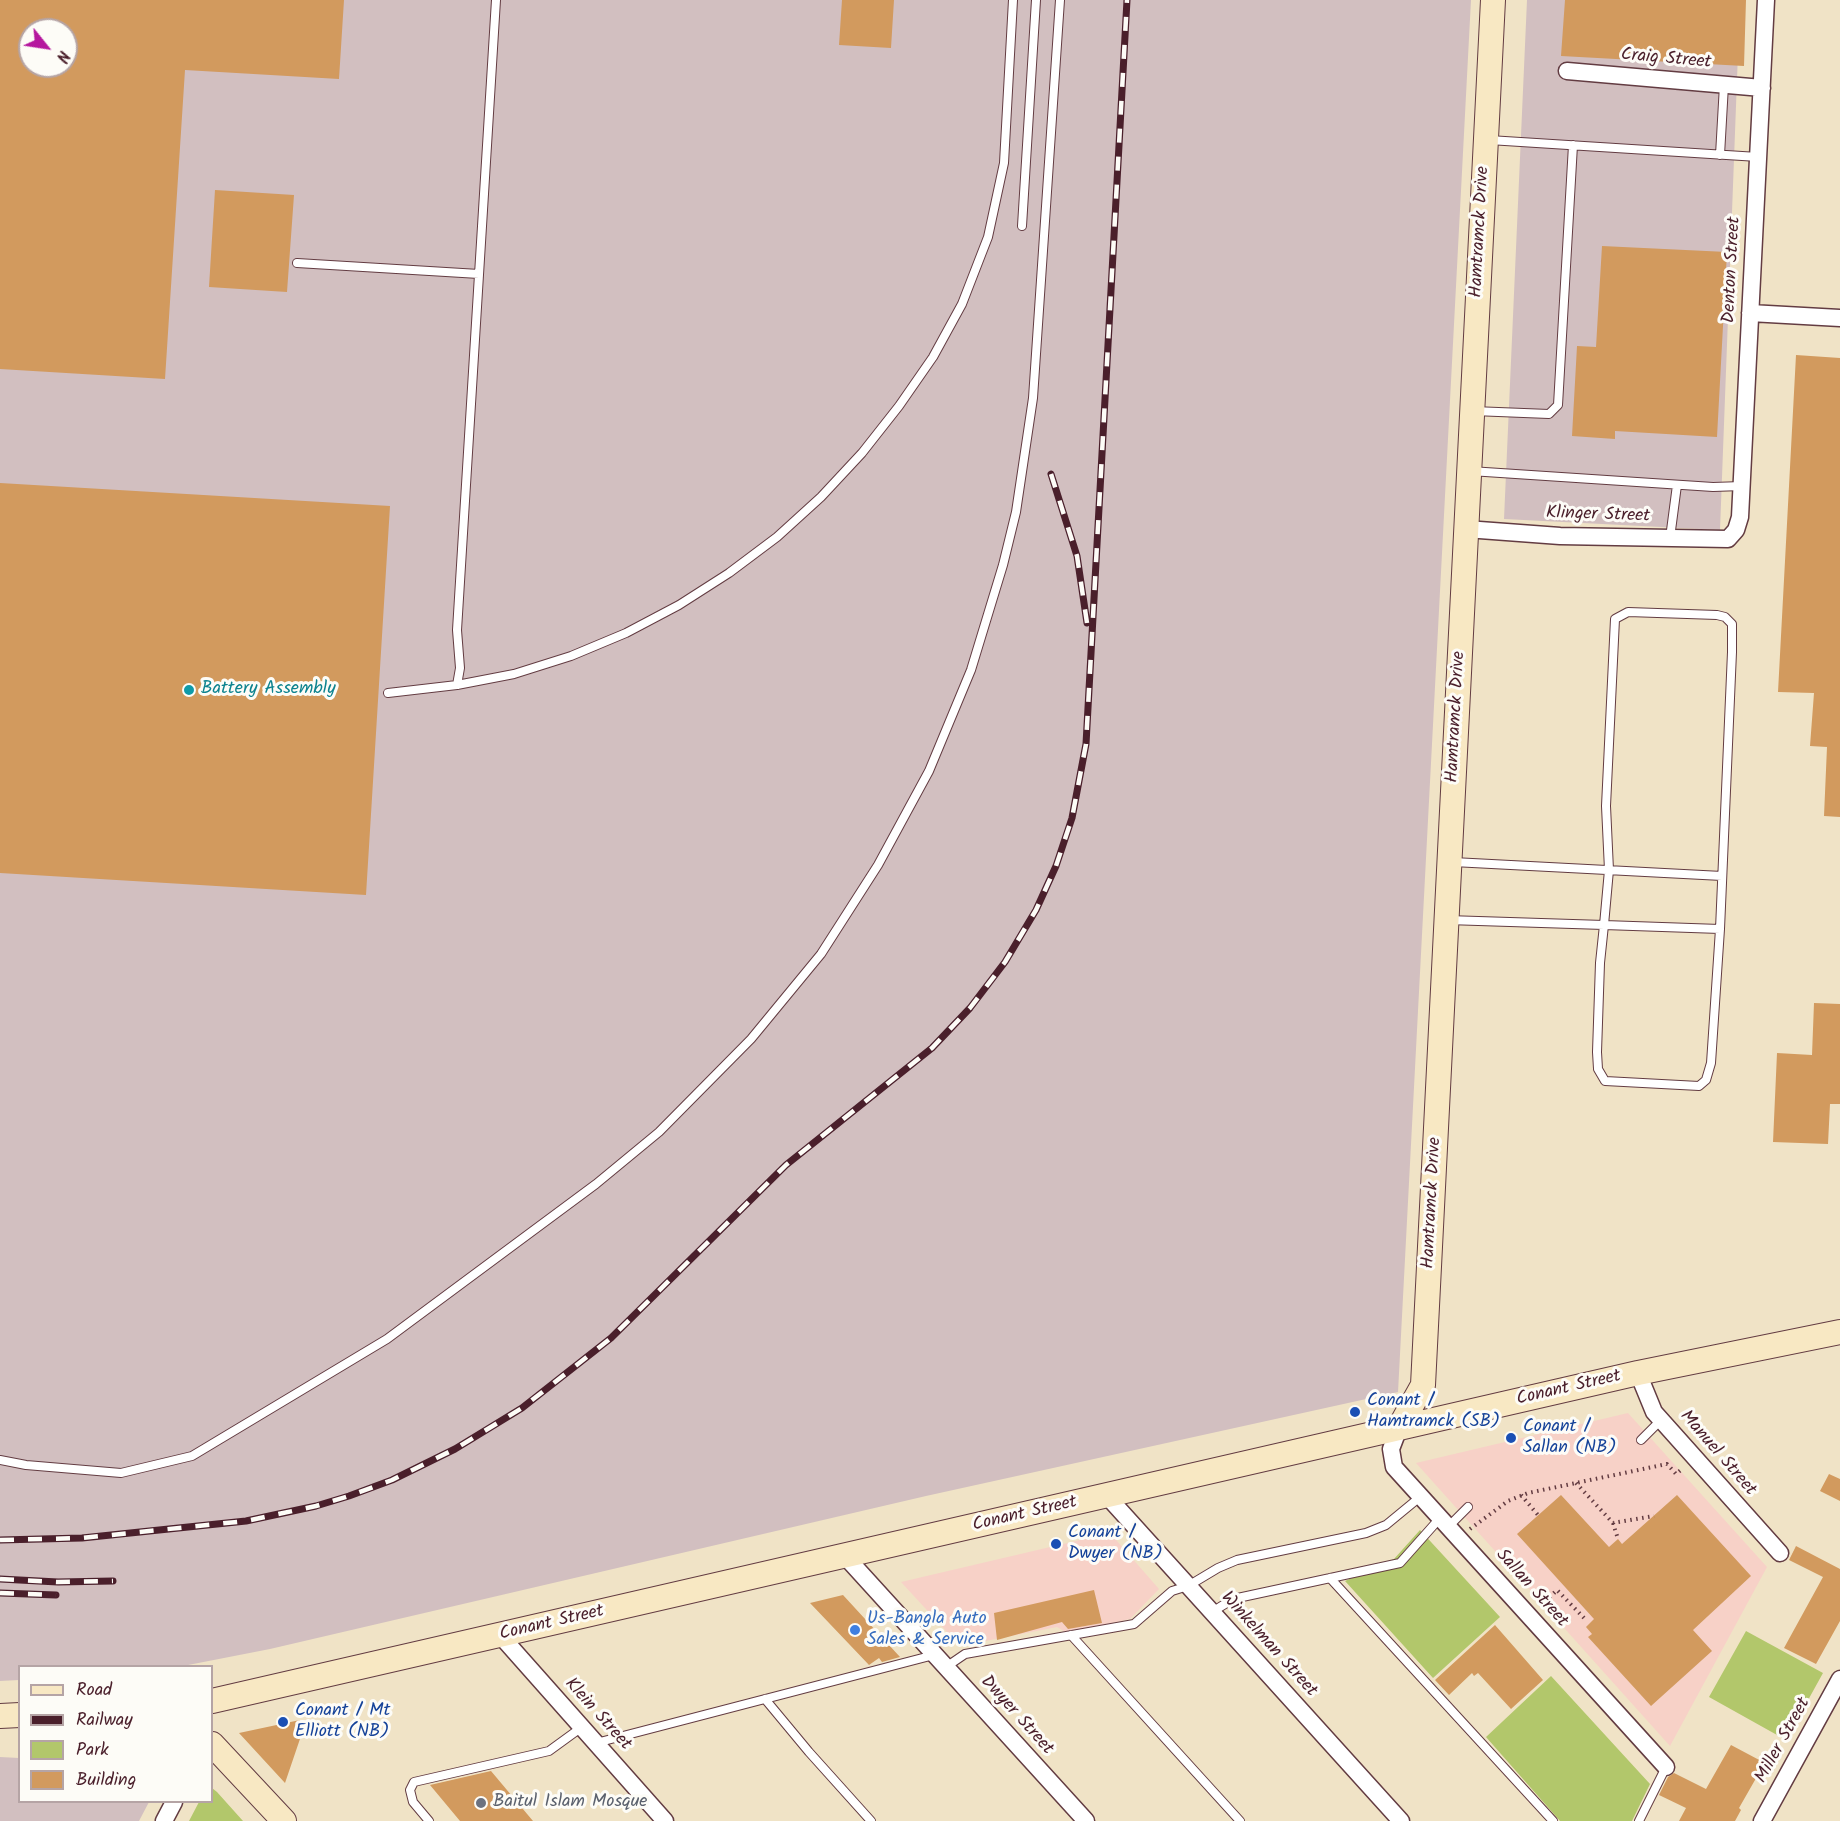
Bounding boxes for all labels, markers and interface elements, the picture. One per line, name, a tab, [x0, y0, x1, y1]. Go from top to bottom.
north arrow	[18, 18, 78, 78]
street label: Craig Street	[1620, 45, 1712, 75]
text: N	[49, 46, 76, 67]
street label: Hamtramck Drive	[1467, 166, 1495, 298]
street label: Denton Street	[1719, 216, 1747, 324]
street label: Klinger Street	[1545, 503, 1651, 529]
street label: Hamtramck Drive	[1443, 651, 1471, 783]
place label: Battery Assembly	[201, 679, 336, 701]
marker: Battery Assembly	[182, 683, 196, 697]
street label: Hamtramck Drive	[1419, 1137, 1447, 1269]
street label: Conant Street	[1515, 1367, 1623, 1411]
place label: Conant / Hamtramck (SB)	[1367, 1391, 1500, 1434]
marker: Conant / Hamtramck (SB)	[1348, 1405, 1362, 1419]
street label: Manuel Street	[1674, 1407, 1760, 1501]
place label: Conant / Sallan (NB)	[1523, 1417, 1617, 1460]
marker: Conant / Sallan (NB)	[1504, 1431, 1518, 1445]
street label: Conant Street	[971, 1493, 1079, 1537]
place label: Conant / Dwyer (NB)	[1068, 1523, 1163, 1565]
marker: Conant / Dwyer (NB)	[1049, 1537, 1063, 1551]
street label: Sallan Street	[1490, 1545, 1572, 1633]
street label: Winkelman Street	[1215, 1588, 1321, 1702]
street label: Conant Street	[498, 1602, 606, 1646]
place label: Us-Bangla Auto Sales & Service	[867, 1609, 987, 1652]
marker: Us-Bangla Auto Sales & Service	[848, 1623, 862, 1637]
legend	[18, 1665, 213, 1803]
street label: Dwyer Street	[975, 1672, 1057, 1760]
street label: Klein Street	[559, 1674, 635, 1756]
text: Road	[76, 1676, 112, 1705]
street label: Miller Street	[1752, 1695, 1816, 1787]
place label: Conant / Mt Elliott (NB)	[295, 1701, 391, 1744]
text: Railway	[76, 1706, 133, 1735]
marker: Conant / Mt Elliott (NB)	[276, 1715, 290, 1729]
text: Park	[76, 1736, 109, 1765]
text: Building	[76, 1766, 136, 1795]
place label: Baitul Islam Mosque	[493, 1792, 647, 1814]
marker: Baitul Islam Mosque	[474, 1796, 488, 1810]

